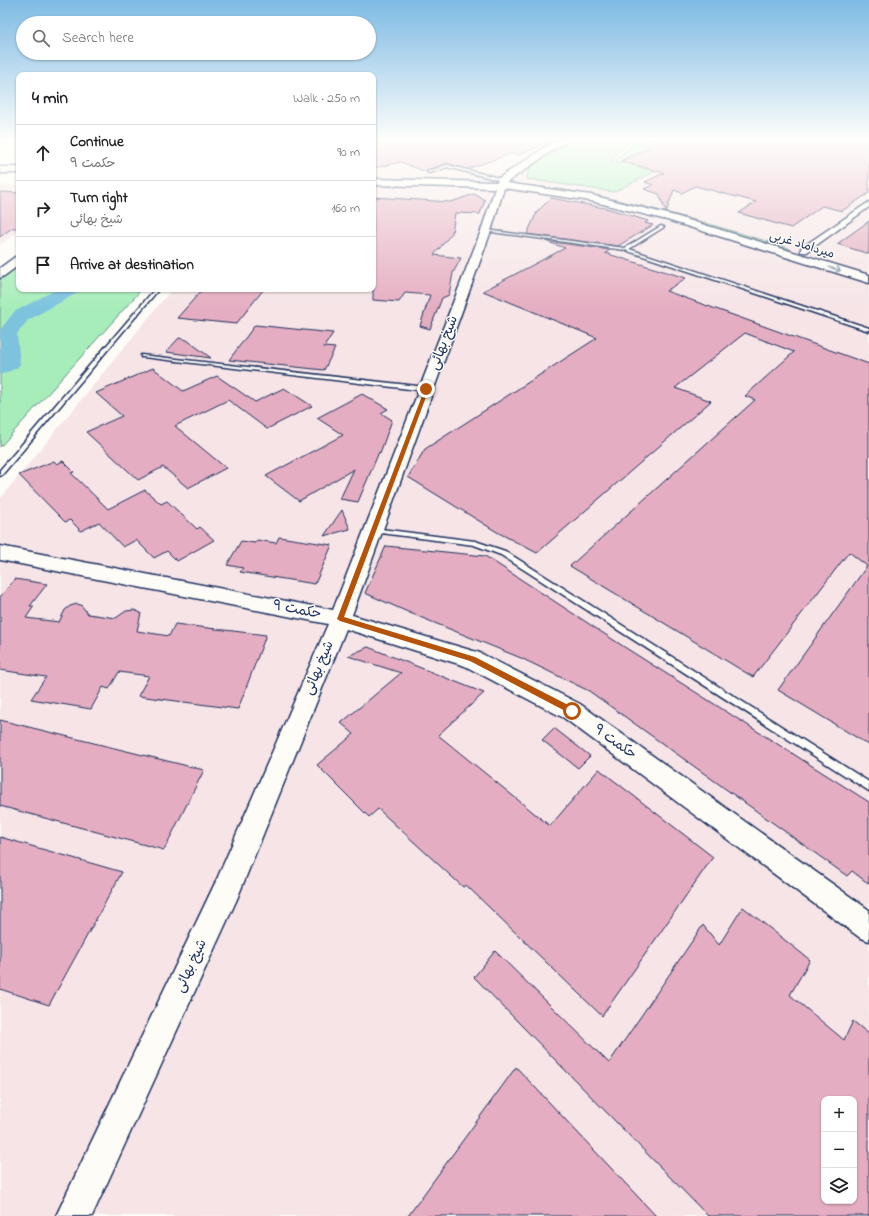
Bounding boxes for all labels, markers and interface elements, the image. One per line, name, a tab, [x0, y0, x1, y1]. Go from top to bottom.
search box	[16, 16, 376, 60]
icon: search	[30, 27, 52, 49]
text: Search here	[62, 27, 134, 49]
text: 4 min	[32, 86, 68, 111]
text: Walk · 250 m	[293, 89, 360, 108]
text: Continue	[70, 131, 124, 153]
icon: ahead	[32, 142, 54, 164]
text: 90 m	[337, 143, 360, 162]
text: حکمت ۹	[70, 154, 115, 173]
text: Turn right	[70, 187, 128, 209]
icon: right	[32, 198, 54, 220]
text: 160 m	[331, 199, 360, 218]
text: شیخ بهائی	[70, 210, 123, 229]
street label: میرداماد غربی	[767, 227, 837, 263]
icon: arrive	[32, 254, 54, 276]
text: Arrive at destination	[70, 254, 194, 276]
one-way arrow	[829, 265, 841, 273]
street label: شیخ بهائی	[424, 313, 464, 373]
route end	[417, 380, 435, 398]
street label: حکمت ۹	[271, 595, 323, 625]
street label: شیخ بهائی	[298, 638, 340, 698]
route start	[563, 702, 581, 720]
street label: حکمت ۹	[589, 719, 641, 765]
street label: شیخ بهائی	[169, 936, 213, 996]
map controls	[821, 1096, 857, 1204]
button: +	[821, 1096, 857, 1132]
button: −	[821, 1132, 857, 1168]
button: layers	[821, 1168, 857, 1204]

